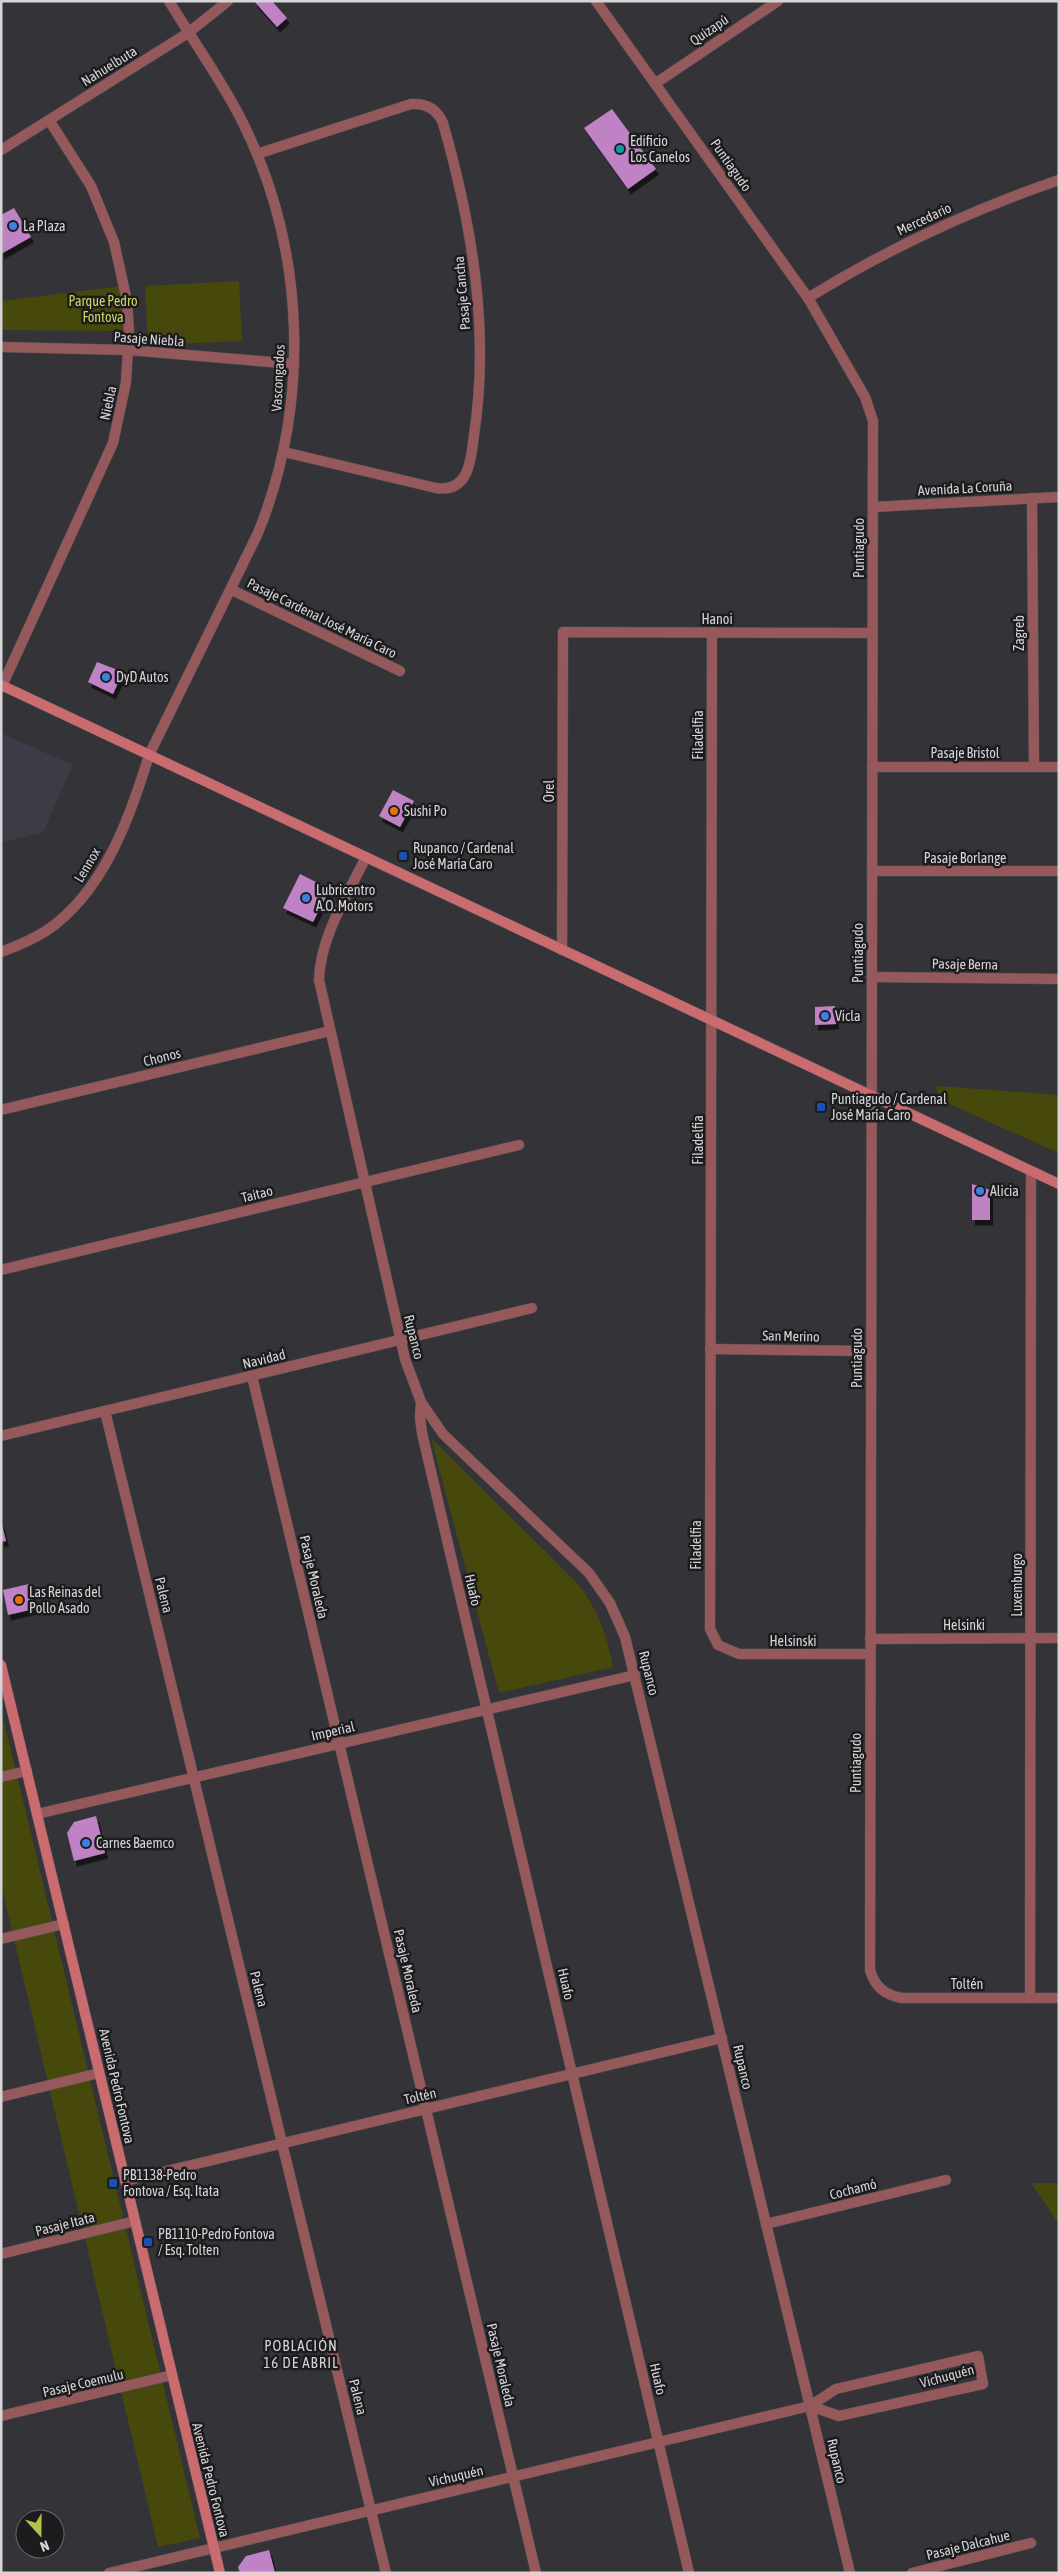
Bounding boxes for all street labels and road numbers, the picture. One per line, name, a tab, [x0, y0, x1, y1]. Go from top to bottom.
street label: Quizapú	[687, 11, 731, 49]
street label: Nahuelbuta	[78, 43, 140, 89]
street label: Puntiagudo	[707, 136, 755, 194]
street label: Mercedario	[894, 199, 954, 239]
street label: Pasaje Cancha	[451, 255, 473, 331]
street label: Pasaje Niebla	[113, 329, 185, 349]
street label: Vascongados	[268, 344, 288, 412]
street label: Niebla	[97, 384, 119, 422]
street label: Avenida La Coruña	[917, 478, 1013, 498]
street label: Puntiagudo	[851, 518, 867, 578]
street label: Pasaje Cardenal José María Caro	[245, 575, 399, 661]
street label: Hanoi	[701, 611, 733, 627]
street label: Zagreb	[1011, 615, 1027, 651]
street label: Filadelfia	[690, 710, 706, 760]
street label: Pasaje Bristol	[930, 745, 1000, 761]
street label: Orel	[541, 780, 557, 802]
street label: Lennox	[70, 845, 104, 885]
street label: Pasaje Borlange	[924, 850, 1006, 866]
street label: Puntiagudo	[850, 923, 866, 983]
street label: Pasaje Berna	[932, 955, 998, 973]
street label: Chonos	[142, 1045, 182, 1069]
street label: Filadelfia	[690, 1115, 706, 1165]
street label: Taitao	[240, 1182, 274, 1206]
street label: Rupanco	[401, 1313, 427, 1361]
street label: San Merino	[762, 1327, 820, 1345]
street label: Puntiagudo	[849, 1328, 865, 1388]
street label: Navidad	[241, 1346, 287, 1372]
street label: Filadelfia	[688, 1520, 704, 1570]
street label: Pasaje Moraleda	[297, 1534, 331, 1620]
street label: Luxemburgo	[1009, 1553, 1025, 1617]
street label: Huafo	[462, 1573, 484, 1607]
street label: Palena	[152, 1575, 176, 1615]
street label: Helsinki	[943, 1617, 985, 1633]
street label: Helsinski	[769, 1633, 817, 1649]
street label: Rupanco	[636, 1649, 662, 1697]
street label: Imperial	[310, 1718, 357, 1744]
street label: Puntiagudo	[848, 1733, 864, 1793]
street label: Pasaje Moraleda	[391, 1928, 425, 2014]
street label: Huafo	[555, 1967, 577, 2001]
street label: Palena	[247, 1969, 271, 2009]
street label: Toltén	[951, 1976, 983, 1992]
street label: Avenida Pedro Fontova	[96, 2027, 138, 2145]
street label: Rupanco	[730, 2043, 756, 2091]
street label: Toltén	[402, 2085, 438, 2107]
street label: Cochamó	[828, 2175, 878, 2203]
street label: Pasaje Itata	[34, 2209, 96, 2239]
street label: Pasaje Moraleda	[484, 2322, 518, 2408]
street label: Vichuquén	[918, 2361, 976, 2391]
street label: Huafo	[647, 2362, 669, 2396]
street label: Pasaje Coemulu	[41, 2366, 125, 2400]
street label: Palena	[346, 2377, 370, 2417]
street label: Avenida Pedro Fontova	[189, 2421, 233, 2539]
street label: Rupanco	[824, 2437, 850, 2485]
street label: Vichuquén	[427, 2462, 485, 2490]
street label: Pasaje Dalcahue	[925, 2527, 1011, 2563]

